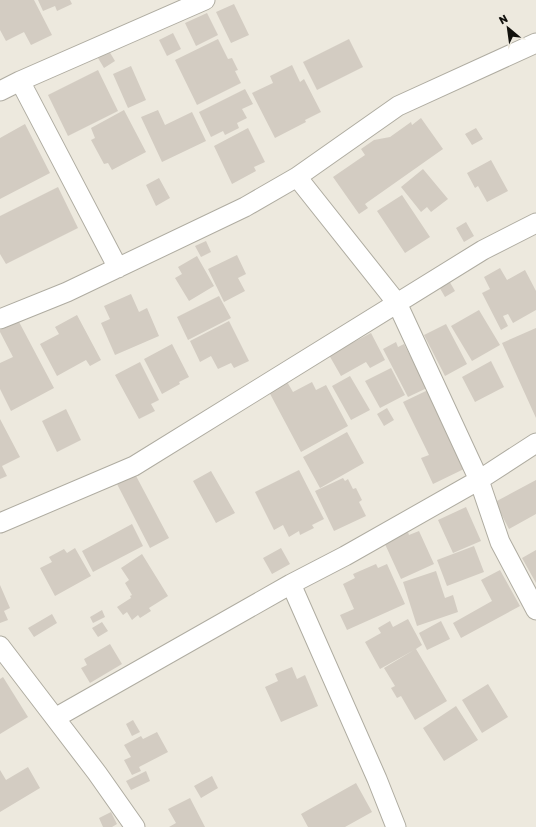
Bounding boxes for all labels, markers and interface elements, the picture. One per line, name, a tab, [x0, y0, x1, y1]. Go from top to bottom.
north arrow	[488, 8, 528, 48]
text: N	[497, 12, 510, 27]

